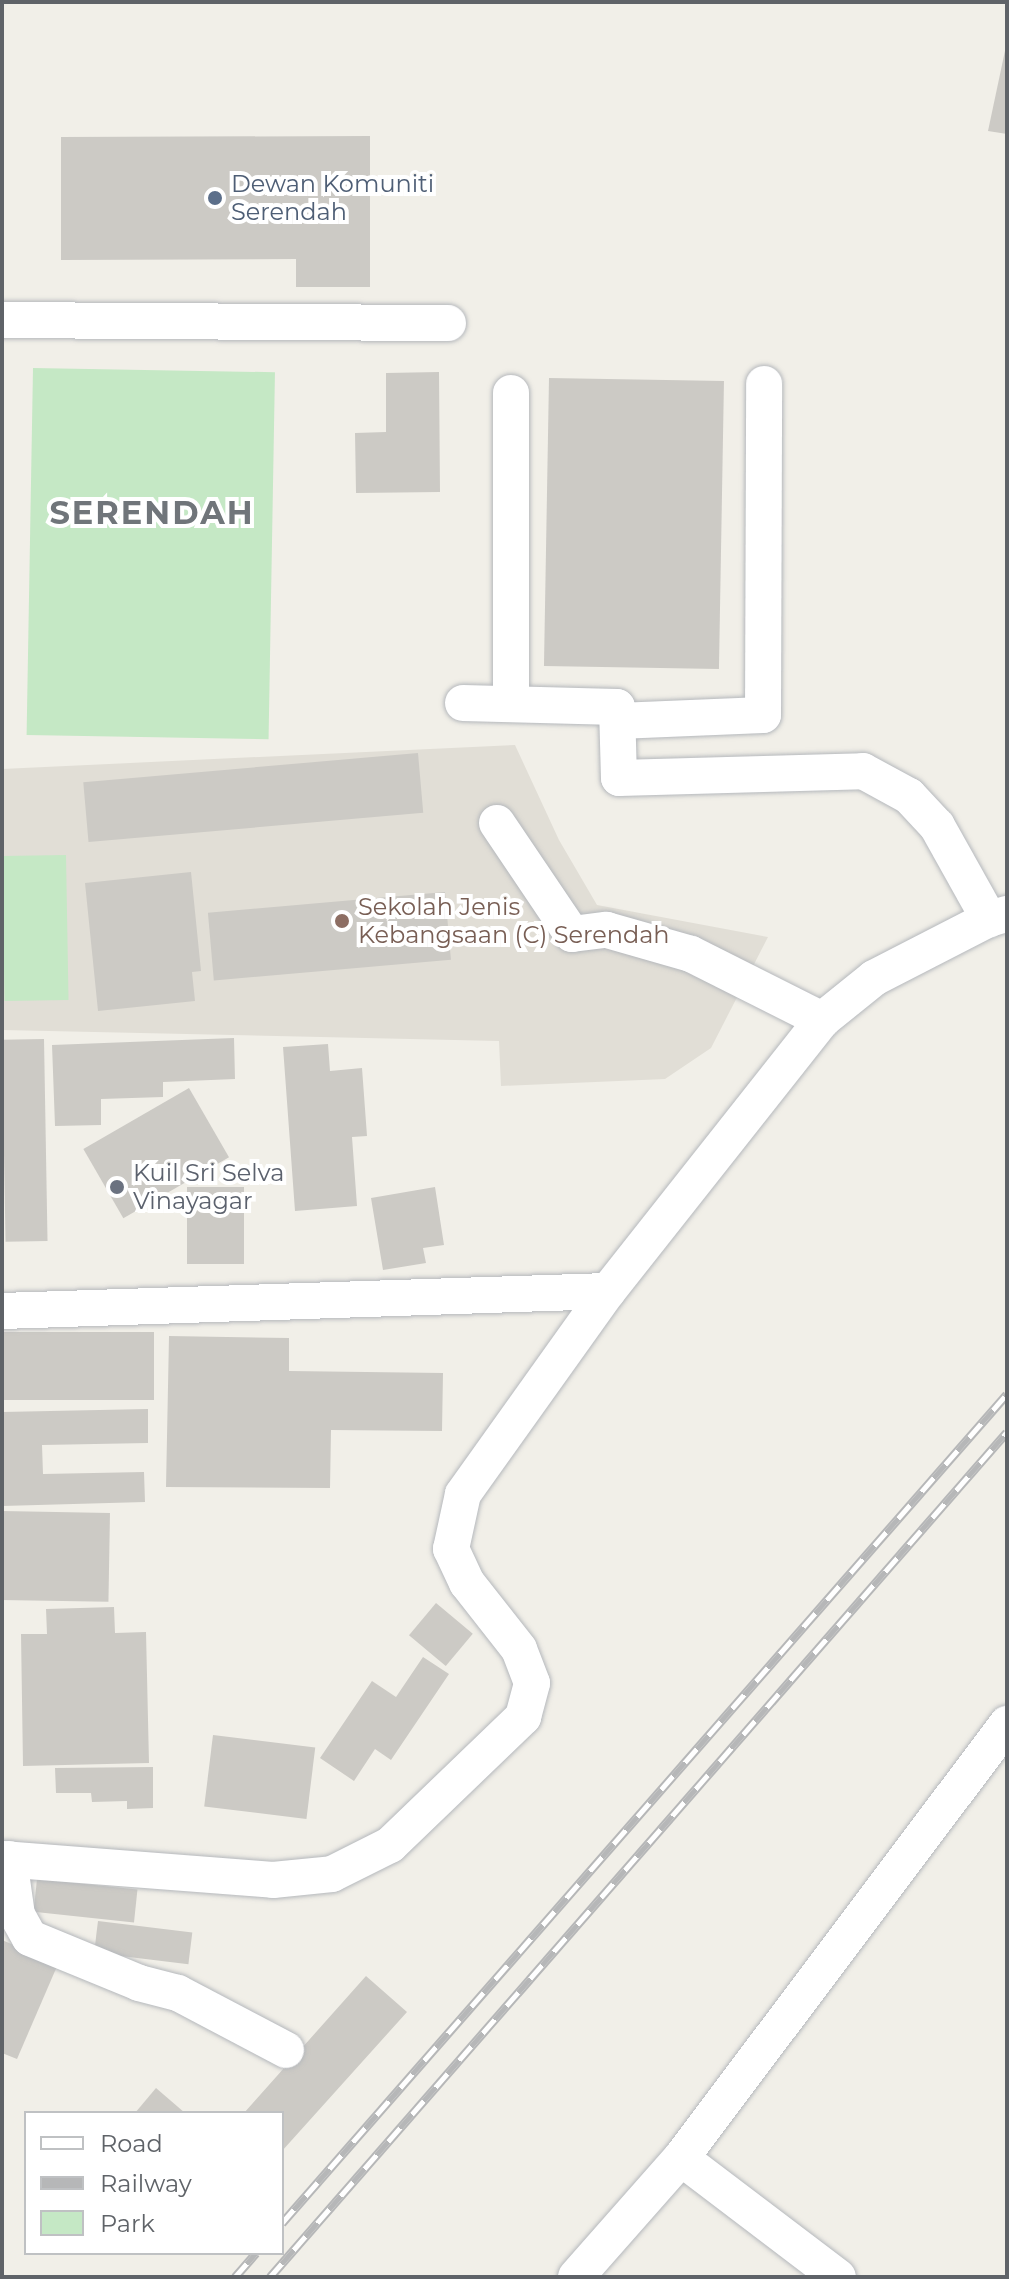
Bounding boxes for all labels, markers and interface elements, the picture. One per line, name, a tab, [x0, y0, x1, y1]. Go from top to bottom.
place label: Dewan Komuniti Serendah	[231, 170, 434, 226]
marker: Dewan Komuniti Serendah	[206, 189, 224, 207]
district label: SERENDAH	[49, 494, 255, 532]
place label: Sekolah Jenis Kebangsaan (C) Serendah	[358, 893, 670, 949]
marker: Sekolah Jenis Kebangsaan (C) Serendah	[333, 912, 351, 930]
place label: Kuil Sri Selva Vinayagar	[133, 1159, 284, 1215]
marker: Kuil Sri Selva Vinayagar	[108, 1178, 126, 1196]
legend	[24, 2111, 284, 2255]
text: Road	[100, 2129, 163, 2158]
text: Railway	[100, 2169, 192, 2198]
text: Park	[100, 2209, 155, 2238]

